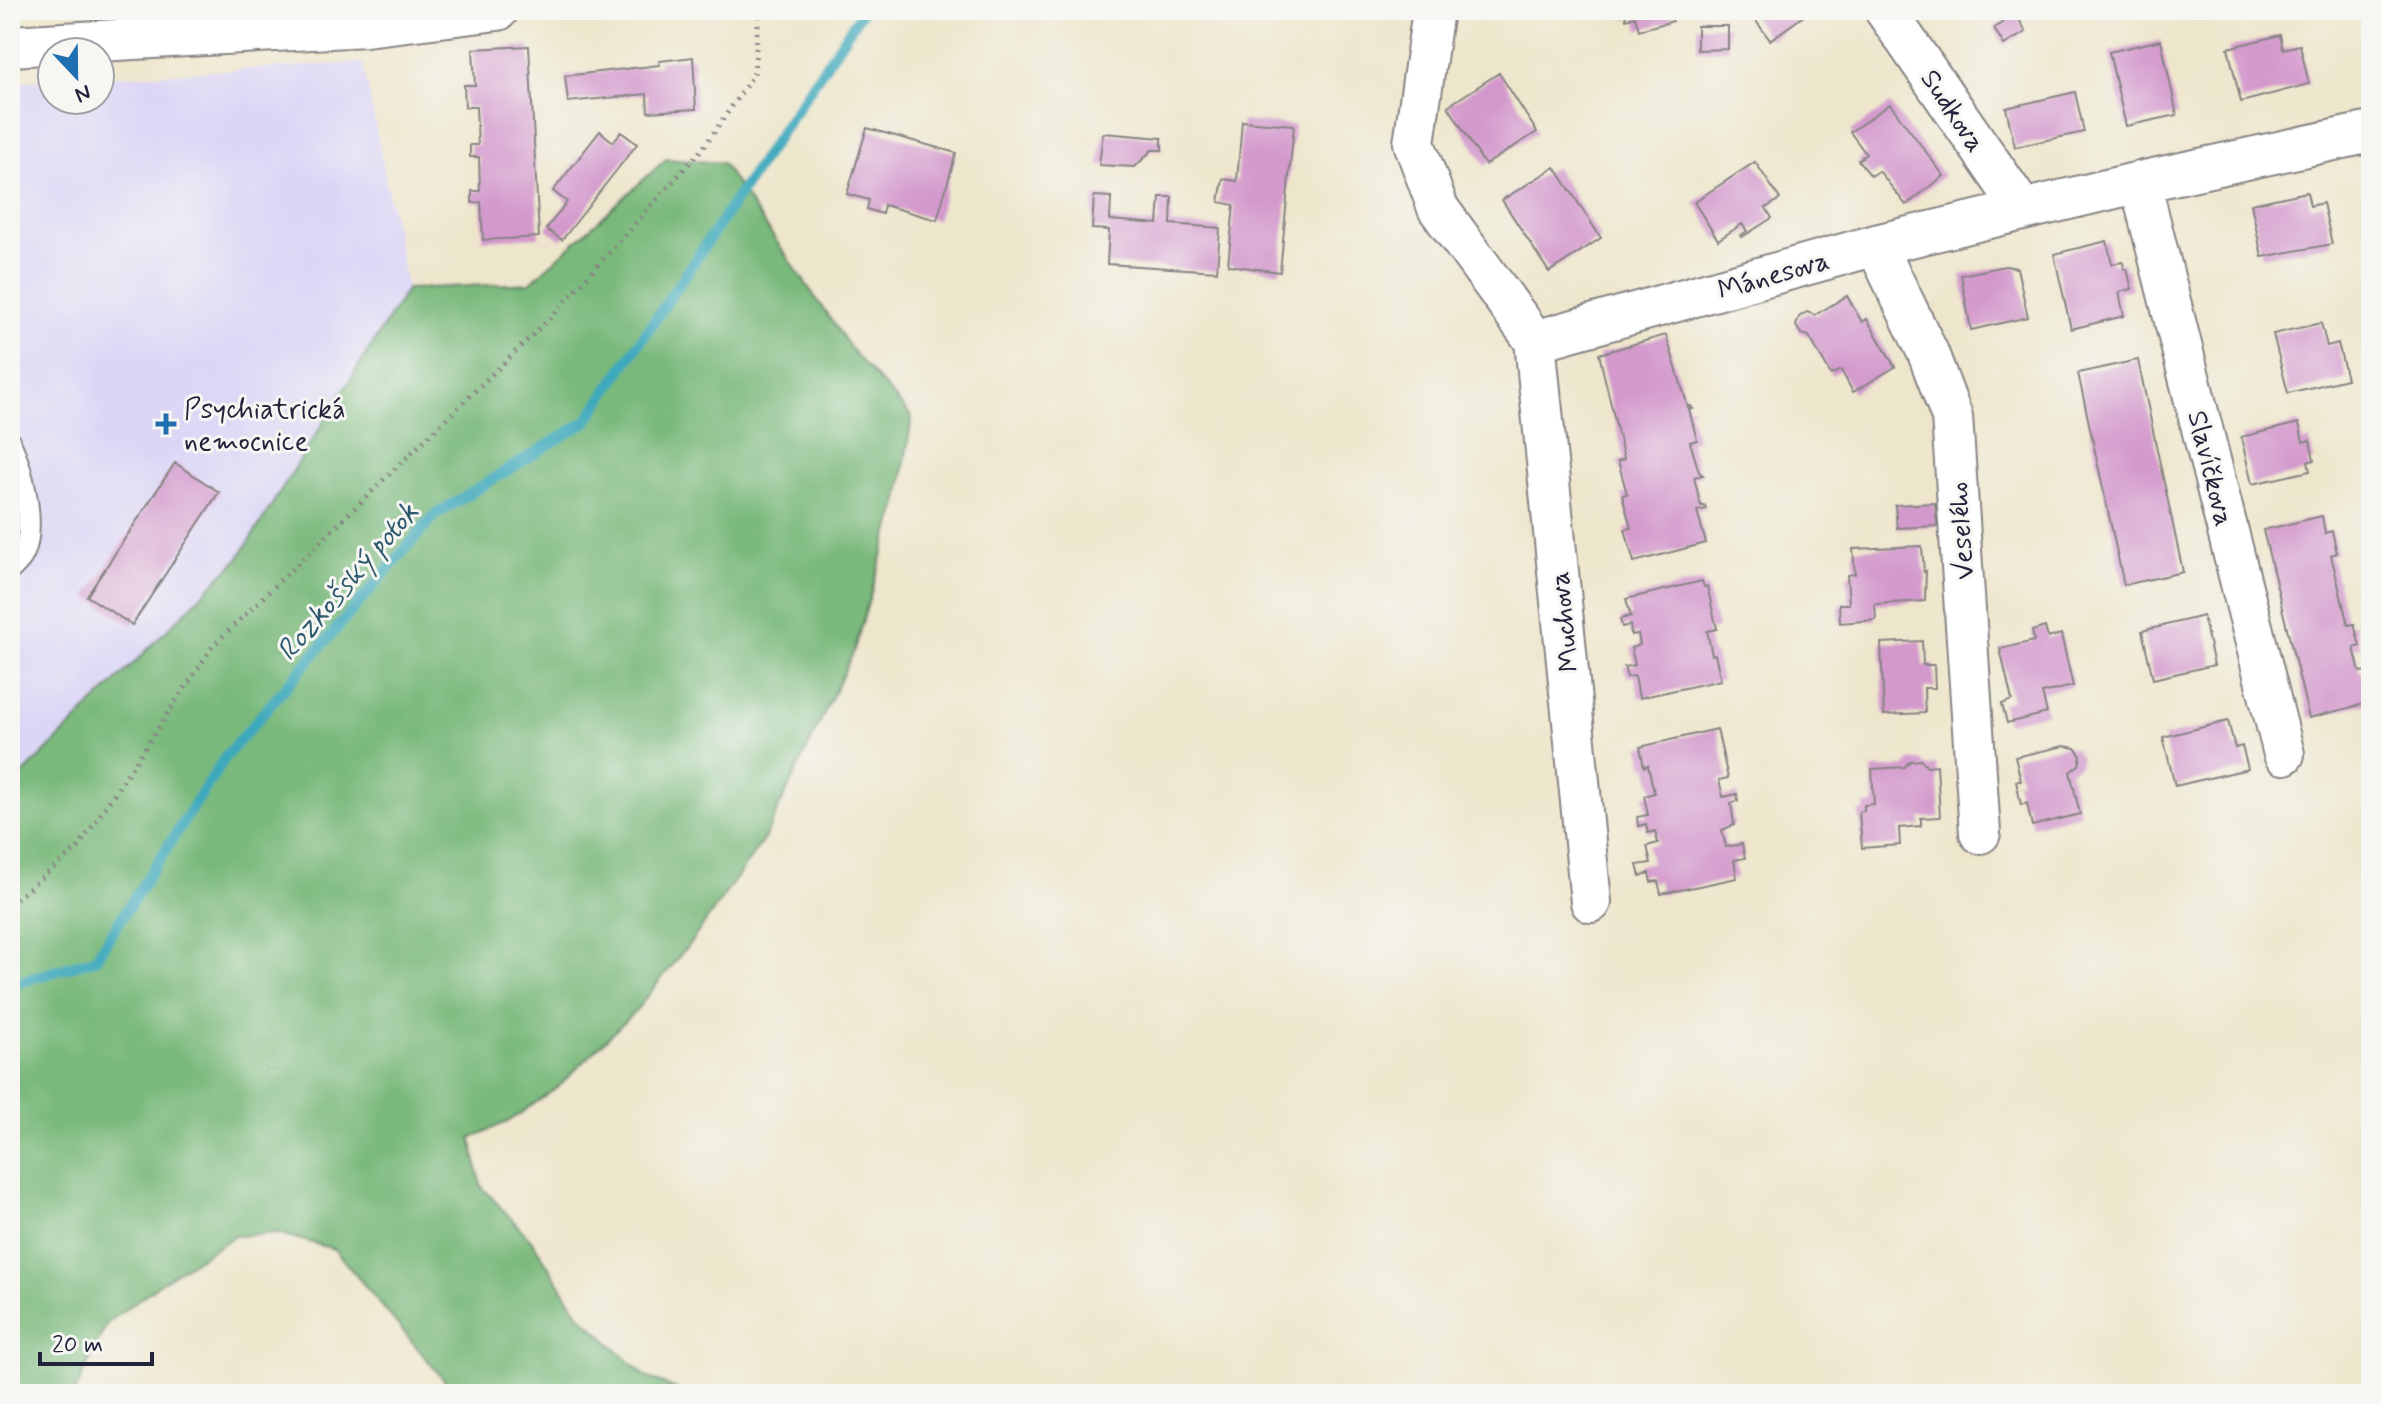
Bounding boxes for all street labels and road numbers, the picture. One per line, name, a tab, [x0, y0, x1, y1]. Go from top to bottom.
street label: Sudkova	[1911, 63, 1993, 160]
street label: Mánesova	[1714, 243, 1834, 310]
street label: Slavíčkova	[2177, 407, 2242, 530]
street label: Veselého	[1941, 481, 1984, 581]
street label: Muchova	[1542, 570, 1589, 674]

